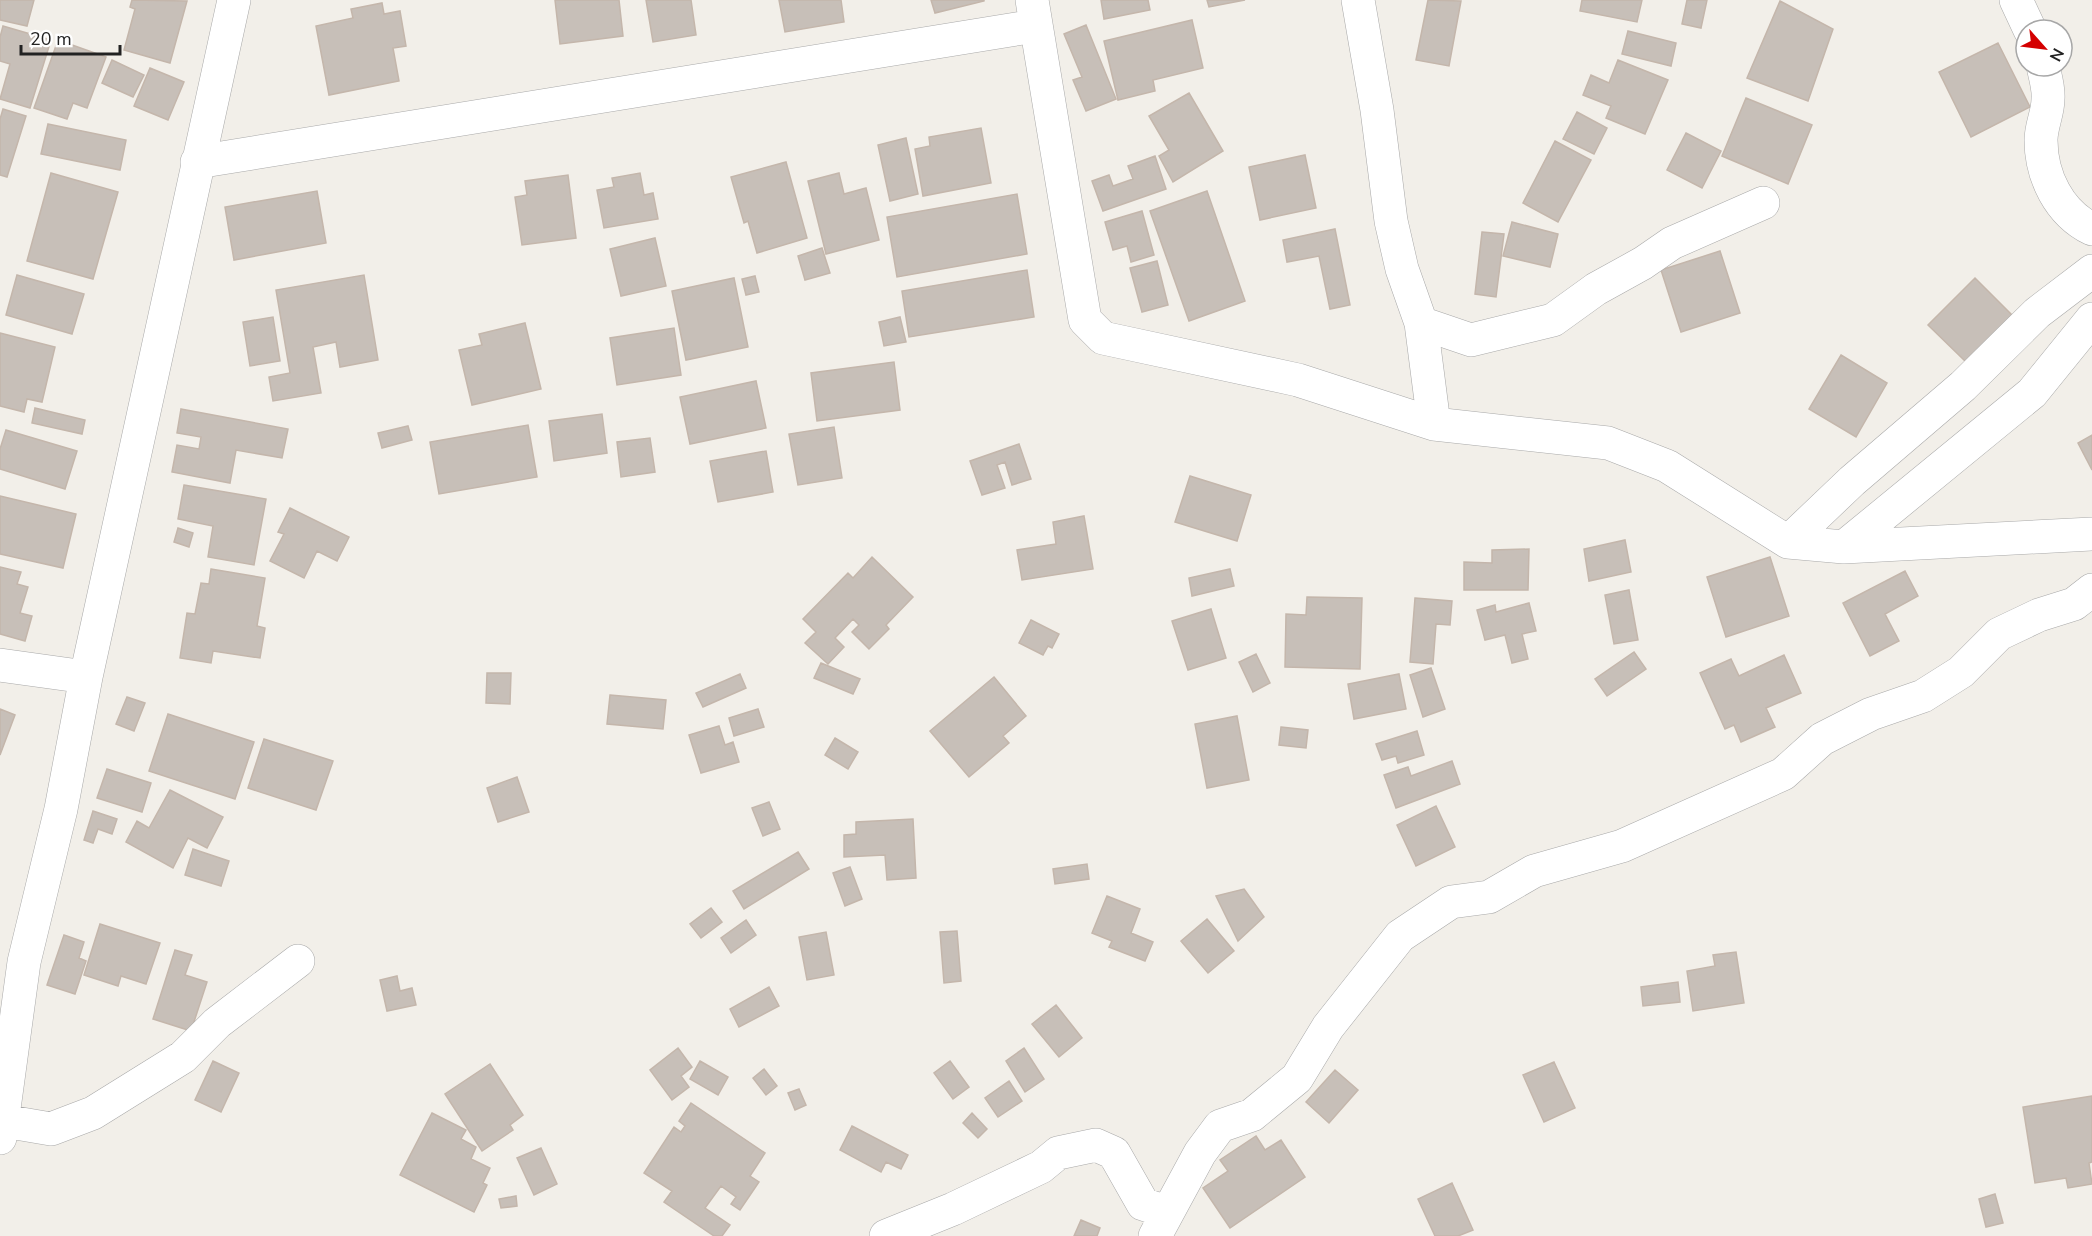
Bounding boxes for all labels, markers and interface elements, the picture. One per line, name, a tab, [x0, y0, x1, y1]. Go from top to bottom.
scale bar	[21, 18, 120, 56]
north arrow	[2014, 18, 2074, 78]
text: 20 m	[30, 27, 72, 51]
text: N	[2044, 44, 2069, 65]

